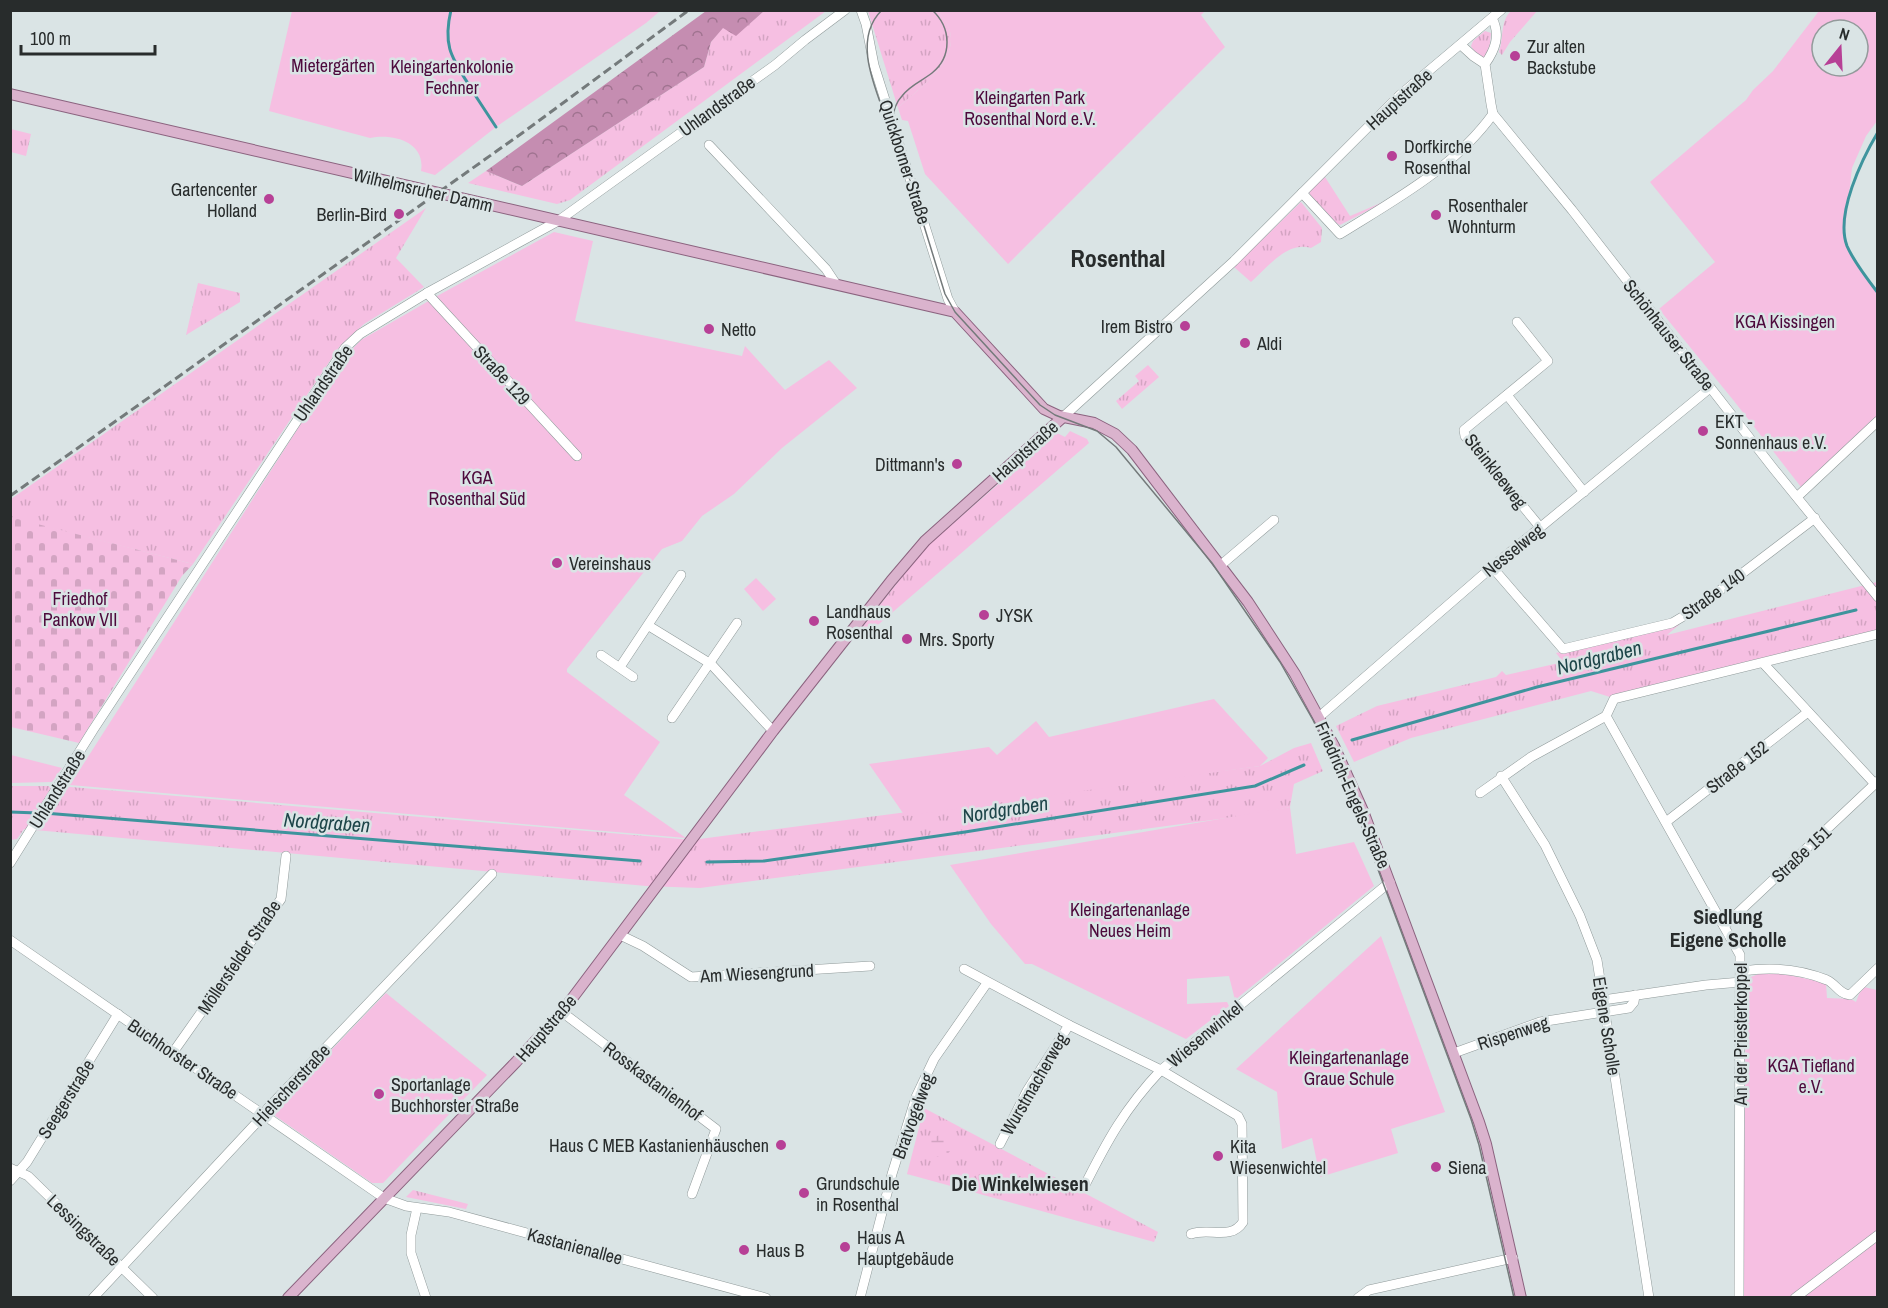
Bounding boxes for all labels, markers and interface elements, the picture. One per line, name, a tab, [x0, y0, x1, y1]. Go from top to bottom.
scale bar	[21, 18, 154, 56]
north arrow	[1810, 18, 1870, 78]
text: N	[1837, 22, 1853, 46]
text: 100 m	[30, 26, 71, 51]
place label: Zur alten Backstube	[1527, 34, 1596, 80]
marker: Zur alten Backstube	[1508, 49, 1522, 63]
park label: Mietergärten	[291, 53, 375, 78]
park label: Kleingartenkolonie Fechner	[390, 54, 514, 100]
street label: Hauptstraße	[1360, 63, 1438, 135]
street label: Uhlandstraße	[674, 70, 760, 142]
park label: Kleingarten Park Rosenthal Nord e.V.	[964, 85, 1096, 131]
street label: Quickborner Straße	[873, 96, 937, 228]
place label: Dorfkirche Rosenthal	[1404, 134, 1472, 180]
marker: Dorfkirche Rosenthal	[1385, 149, 1399, 163]
street label: Wilhelmsruher Damm	[351, 162, 495, 218]
place label: Gartencenter Holland	[171, 177, 257, 223]
marker: Gartencenter Holland	[262, 192, 276, 206]
place label: Rosenthaler Wohnturm	[1448, 193, 1528, 239]
place label: Berlin-Bird	[316, 202, 387, 227]
marker: Berlin-Bird	[392, 207, 406, 221]
marker: Rosenthaler Wohnturm	[1429, 208, 1443, 222]
district label: Rosenthal	[1070, 242, 1166, 274]
street label: Schönhauser Straße	[1617, 274, 1721, 396]
park label: KGA Kissingen	[1735, 309, 1835, 334]
place label: Irem Bistro	[1101, 314, 1173, 339]
place label: Netto	[721, 317, 756, 342]
marker: Irem Bistro	[1178, 319, 1192, 333]
marker: Netto	[702, 322, 716, 336]
place label: Aldi	[1256, 331, 1282, 356]
marker: Aldi	[1238, 336, 1252, 350]
street label: Uhlandstraße	[287, 340, 359, 426]
street label: Straße 129	[468, 340, 536, 410]
place label: EKT - Sonnenhaus e.V.	[1715, 409, 1827, 455]
street label: Hauptstraße	[986, 415, 1064, 487]
marker: EKT - Sonnenhaus e.V.	[1696, 424, 1710, 438]
street label: Steinkleeweg	[1459, 428, 1534, 514]
place label: Dittmann's	[875, 452, 945, 477]
marker: Dittmann's	[950, 457, 964, 471]
park label: KGA Rosenthal Süd	[429, 465, 525, 511]
street label: Nesselweg	[1477, 517, 1550, 582]
place label: Vereinshaus	[569, 551, 651, 576]
marker: Vereinshaus	[550, 556, 564, 570]
street label: Straße 140	[1676, 562, 1750, 626]
park label: Friedhof Pankow VII	[43, 586, 117, 632]
place label: Landhaus Rosenthal	[826, 599, 892, 645]
place label: JYSK	[996, 603, 1033, 628]
marker: JYSK	[977, 608, 991, 622]
marker: Landhaus Rosenthal	[807, 614, 821, 628]
place label: Mrs. Sporty	[919, 627, 995, 652]
marker: Mrs. Sporty	[900, 632, 914, 646]
water label: Nordgraben	[1554, 633, 1644, 681]
street label: Friedrich-Engels-Straße	[1309, 718, 1397, 872]
street label: Straße 152	[1701, 735, 1773, 799]
street label: Uhlandstraße	[23, 745, 91, 833]
water label: Nordgraben	[960, 789, 1050, 829]
water label: Nordgraben	[283, 806, 371, 838]
street label: Straße 151	[1766, 819, 1837, 888]
street label: Möllersfelder Straße	[191, 895, 287, 1019]
park label: Kleingartenanlage Neues Heim	[1070, 897, 1190, 943]
district label: Siedlung Eigene Scholle	[1670, 903, 1786, 953]
street label: Am Wiesengrund	[698, 958, 815, 989]
street label: An der Priesterkoppel	[1728, 963, 1753, 1106]
street label: Eigene Scholle	[1587, 975, 1627, 1077]
street label: Hauptstraße	[510, 989, 582, 1067]
street label: Wiesenwinkel	[1162, 995, 1248, 1073]
street label: Rispenweg	[1474, 1009, 1553, 1056]
street label: Buchhorster Straße	[123, 1013, 243, 1105]
street label: Wurstmacherweg	[995, 1027, 1074, 1140]
street label: Rosskastanienhof	[598, 1035, 708, 1127]
street label: Hielscherstraße	[246, 1038, 336, 1132]
park label: Kleingartenanlage Graue Schule	[1289, 1045, 1409, 1091]
park label: KGA Tiefland e.V.	[1767, 1053, 1855, 1099]
street label: Seegerstraße	[32, 1054, 100, 1144]
street label: Bratvogelweg	[886, 1069, 940, 1162]
place label: Sportanlage Buchhorster Straße	[391, 1072, 519, 1118]
marker: Sportanlage Buchhorster Straße	[372, 1087, 386, 1101]
place label: Haus C MEB Kastanienhäuschen	[549, 1133, 769, 1158]
place label: Kita Wiesenwichtel	[1230, 1134, 1326, 1180]
marker: Haus C MEB Kastanienhäuschen	[774, 1138, 788, 1152]
marker: Kita Wiesenwichtel	[1211, 1149, 1225, 1163]
place label: Siena	[1448, 1155, 1487, 1180]
marker: Siena	[1429, 1160, 1443, 1174]
district label: Die Winkelwiesen	[951, 1170, 1089, 1197]
place label: Grundschule in Rosenthal	[816, 1171, 900, 1217]
marker: Grundschule in Rosenthal	[797, 1186, 811, 1200]
street label: Lessingstraße	[42, 1189, 126, 1271]
street label: Kastanienallee	[525, 1221, 625, 1271]
place label: Haus A Hauptgebäude	[857, 1225, 954, 1271]
place label: Haus B	[756, 1238, 805, 1263]
marker: Haus A Hauptgebäude	[838, 1240, 852, 1254]
marker: Haus B	[737, 1243, 751, 1257]

